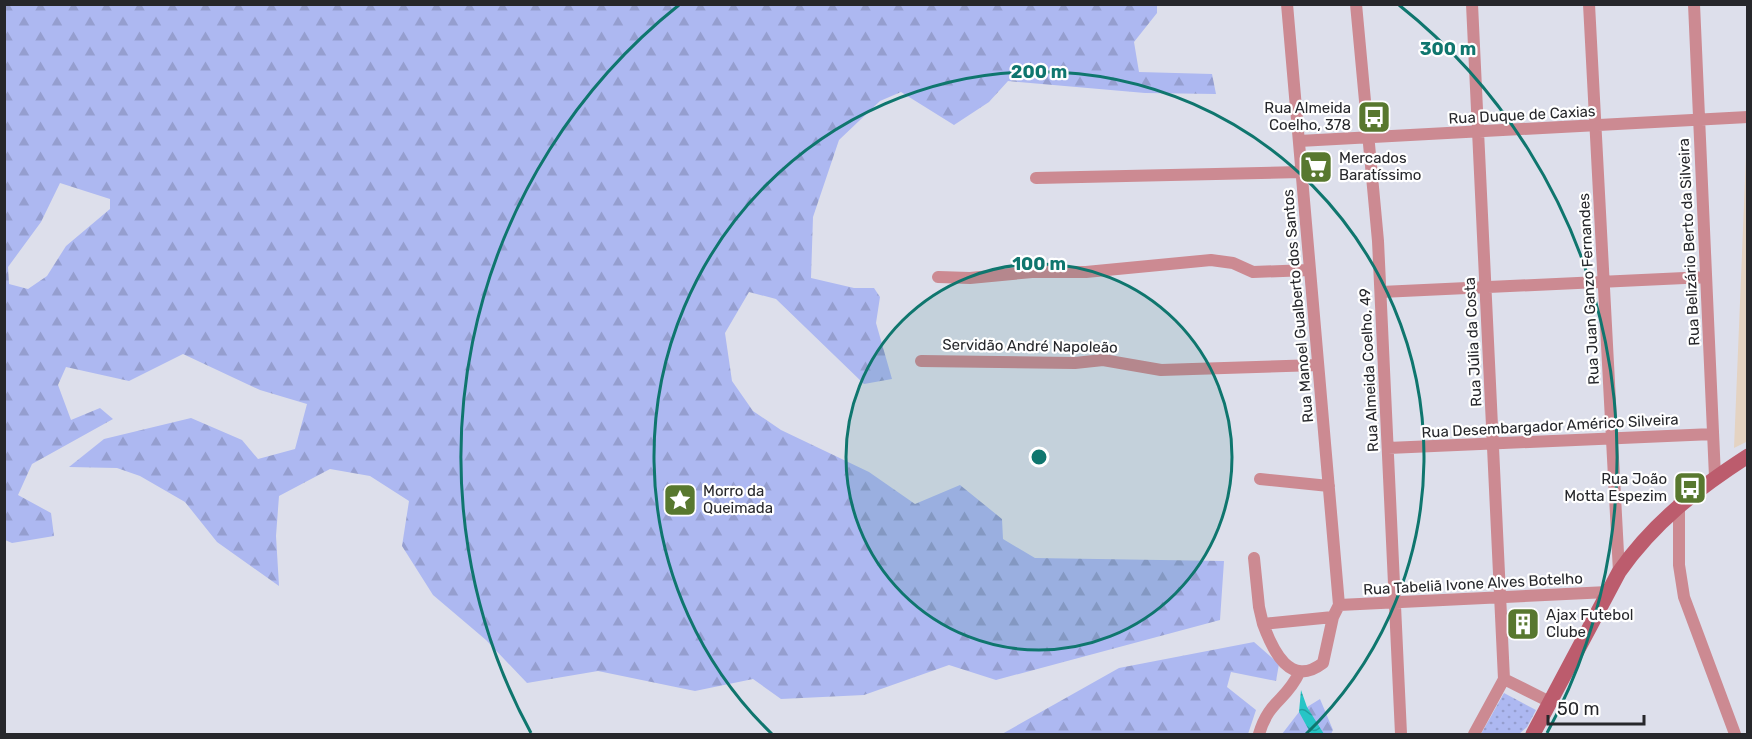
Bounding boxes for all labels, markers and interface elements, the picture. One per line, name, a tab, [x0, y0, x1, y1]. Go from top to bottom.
text: 300 m	[1420, 38, 1476, 60]
text: 200 m	[1011, 61, 1067, 83]
place label: Rua Almeida Coelho, 378	[1264, 99, 1351, 134]
bus stop icon: Rua Almeida Coelho, 378	[1356, 99, 1392, 135]
street label: Rua Duque de Caxias	[1448, 102, 1596, 128]
street label: Rua Belizário Berto da Silveira	[1675, 138, 1703, 346]
supermarket icon: Mercados Baratíssimo	[1298, 149, 1334, 185]
place label: Mercados Baratíssimo	[1339, 149, 1421, 184]
street label: Rua Manoel Gualberto dos Santos	[1279, 188, 1317, 424]
street label: Rua Juan Ganzo Fernandes	[1575, 192, 1603, 385]
text: 100 m	[1012, 253, 1066, 275]
street label: Rua Júlia da Costa	[1461, 277, 1485, 407]
street label: Rua Almeida Coelho, 49	[1356, 287, 1382, 452]
street label: Servidão André Napoleão	[942, 335, 1118, 357]
street label: Rua Desembargador Américo Silveira	[1421, 410, 1679, 442]
centre of rings	[1029, 447, 1049, 467]
place label: Rua João Motta Espezim	[1564, 470, 1667, 505]
bus stop icon: Rua João Motta Espezim	[1672, 470, 1708, 506]
place icon: Morro da Queimada	[662, 482, 698, 518]
place label: Morro da Queimada	[703, 482, 773, 517]
street label: Rua Tabeliã Ivone Alves Botelho	[1363, 569, 1583, 599]
building icon: Ajax Futebol Clube	[1505, 606, 1541, 642]
place label: Ajax Futebol Clube	[1546, 606, 1633, 641]
scale bar	[1548, 688, 1644, 726]
text: 50 m	[1557, 698, 1600, 720]

